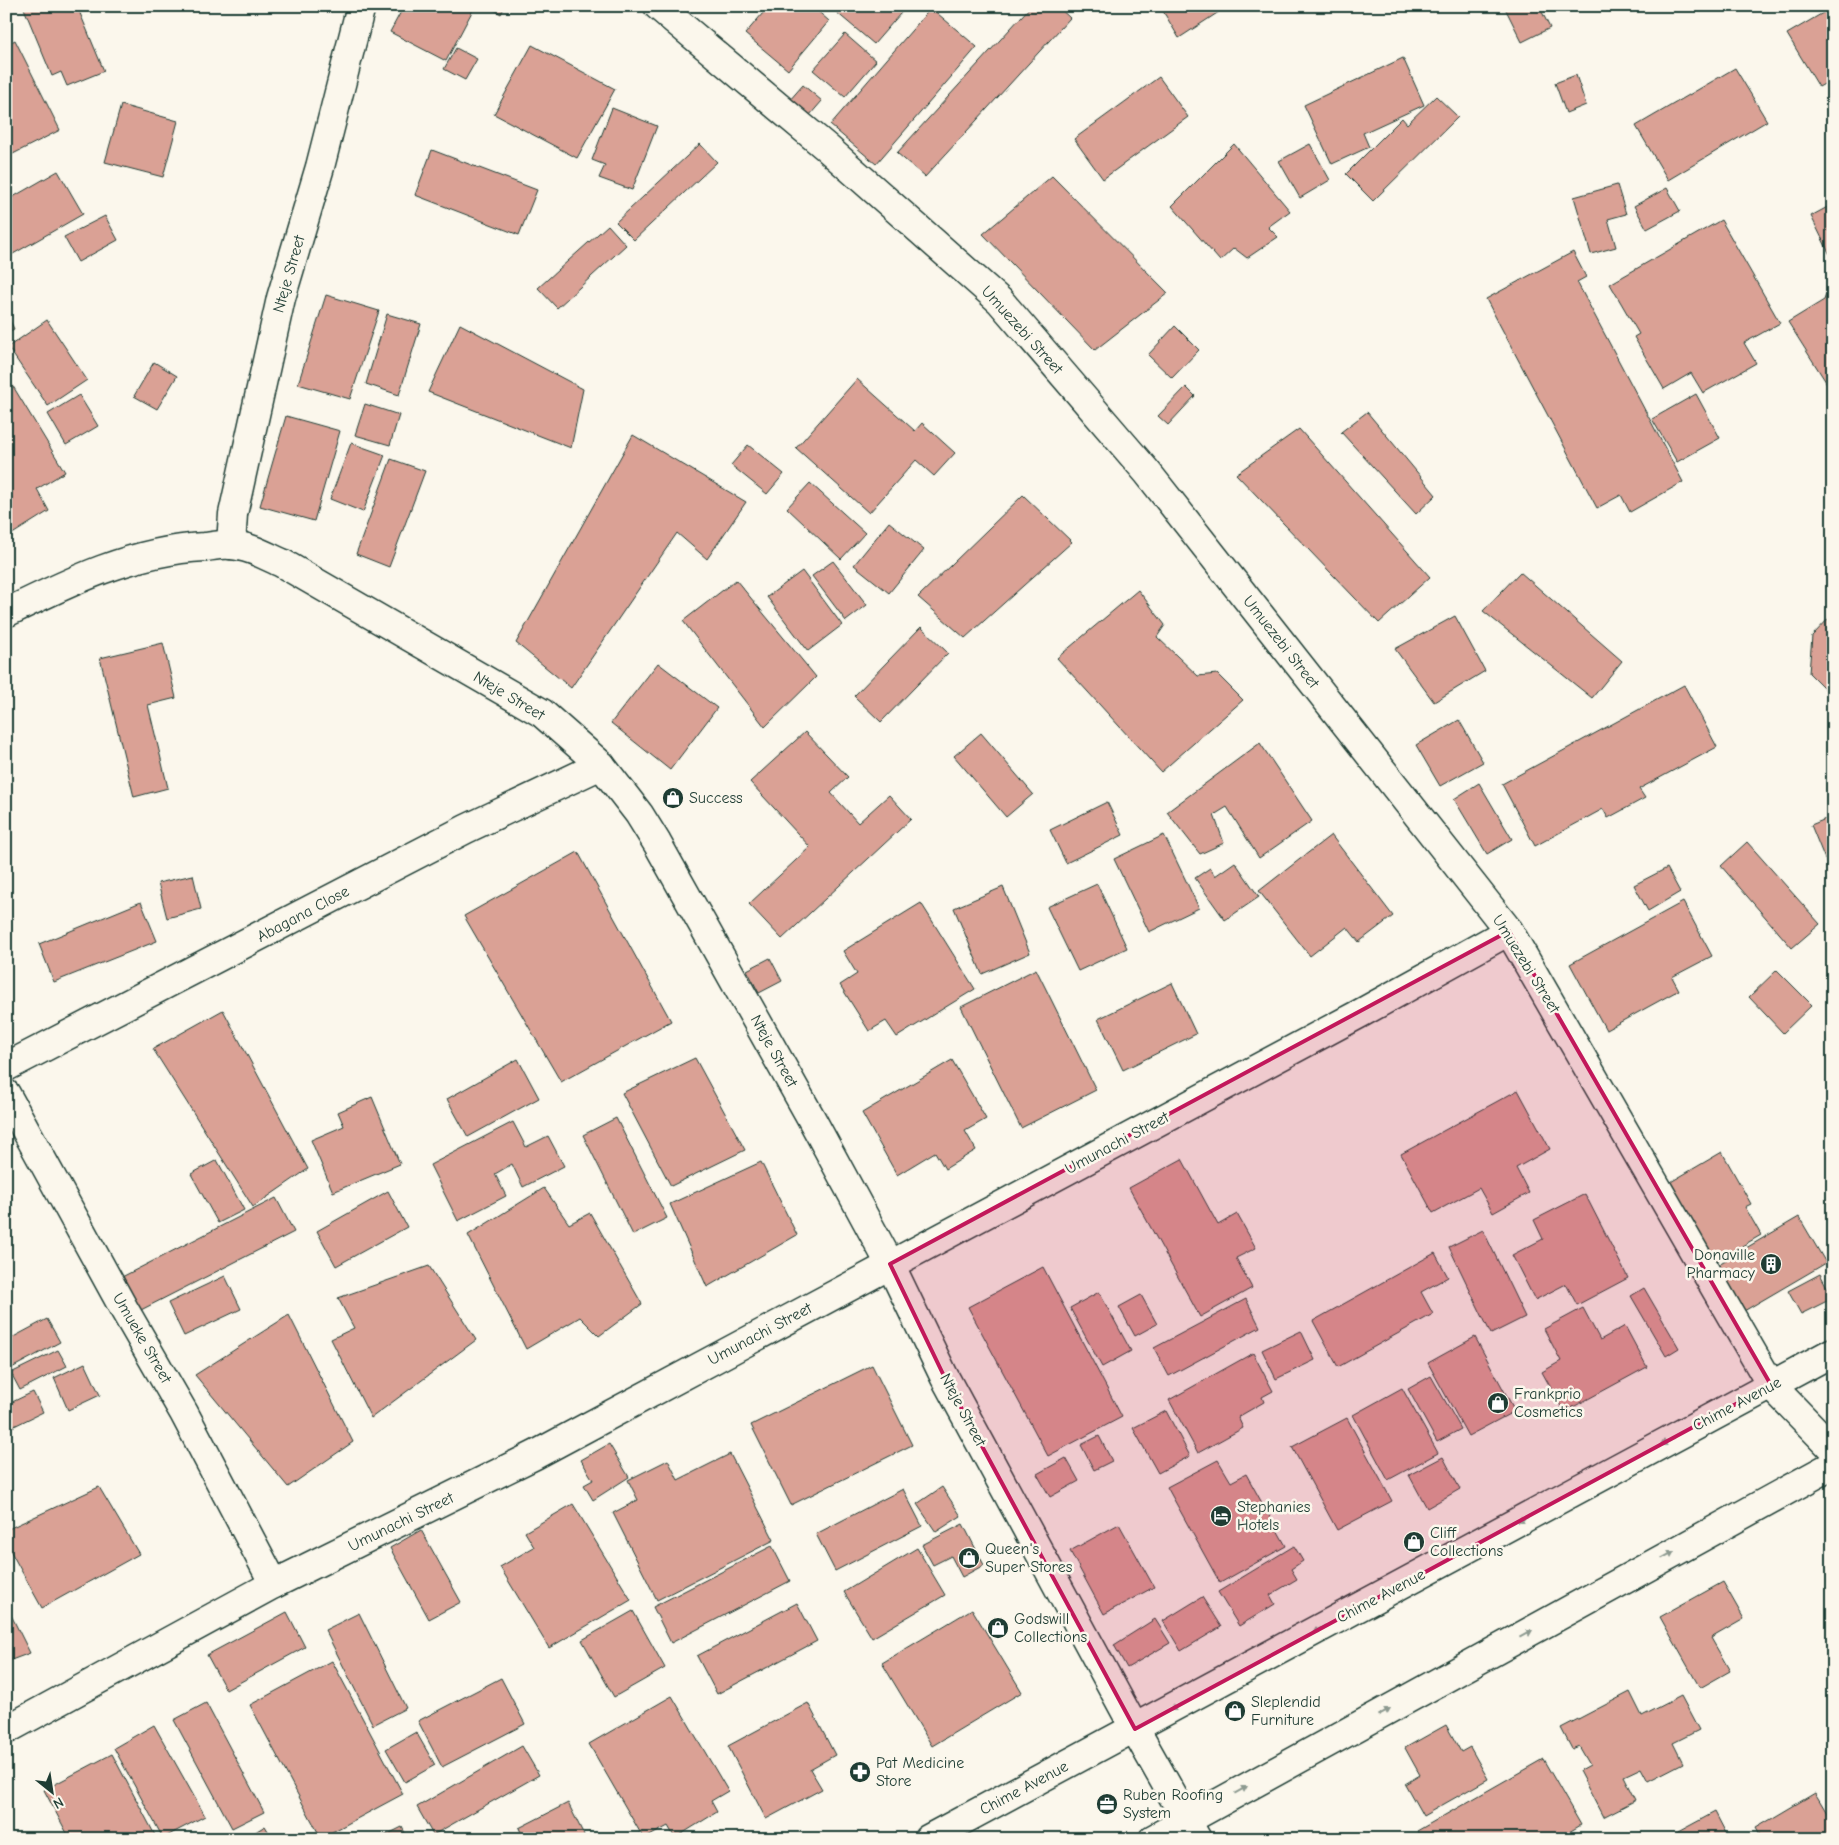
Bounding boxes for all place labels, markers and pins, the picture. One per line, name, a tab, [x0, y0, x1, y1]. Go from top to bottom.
shop icon: Success	[661, 786, 685, 810]
place label: Success	[689, 789, 743, 807]
place label: Donaville Pharmacy	[1687, 1246, 1756, 1282]
building icon: Donaville Pharmacy	[1759, 1252, 1783, 1276]
place label: Frankprio Cosmetics	[1514, 1385, 1583, 1421]
shop icon: Frankprio Cosmetics	[1486, 1391, 1510, 1415]
place label: Stephanies Hotels	[1237, 1498, 1311, 1534]
hotel icon: Stephanies Hotels	[1209, 1504, 1233, 1528]
place label: Cliff Collections	[1430, 1524, 1504, 1560]
shop icon: Cliff Collections	[1402, 1530, 1426, 1554]
place label: Queen's Super Stores	[985, 1540, 1073, 1576]
shop icon: Queen's Super Stores	[957, 1546, 981, 1570]
place label: Godswill Collections	[1014, 1610, 1088, 1646]
shop icon: Godswill Collections	[986, 1616, 1010, 1640]
place label: Sleplendid Furniture	[1251, 1693, 1321, 1729]
shop icon: Sleplendid Furniture	[1223, 1699, 1247, 1723]
place label: Pat Medicine Store	[876, 1754, 964, 1790]
pharmacy icon: Pat Medicine Store	[848, 1760, 872, 1784]
place label: Ruben Roofing System	[1123, 1786, 1223, 1822]
office icon: Ruben Roofing System	[1095, 1792, 1119, 1816]

